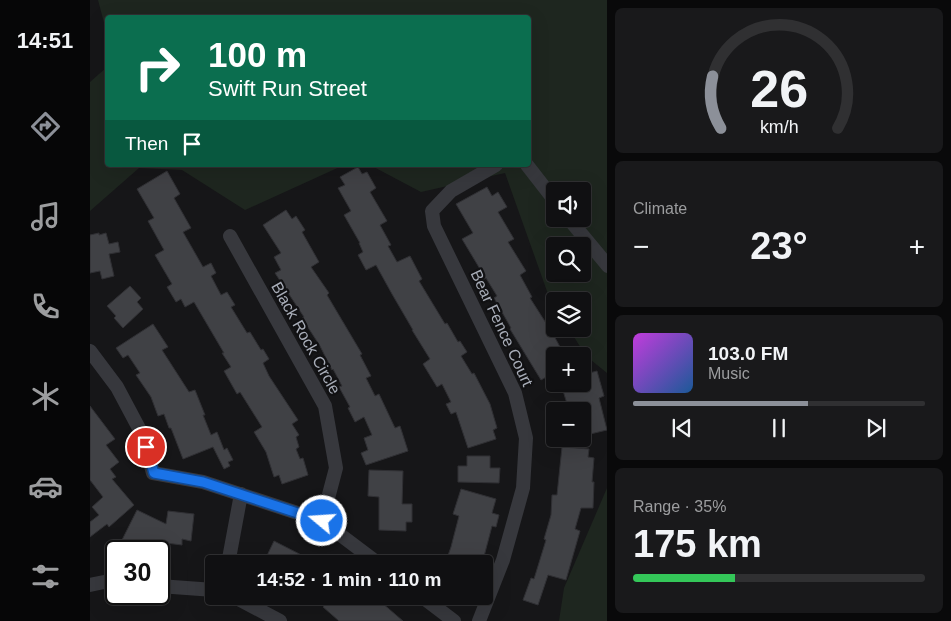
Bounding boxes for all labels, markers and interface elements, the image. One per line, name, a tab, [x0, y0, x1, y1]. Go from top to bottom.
text: 14:51	[17, 28, 73, 53]
icon: right	[125, 35, 190, 100]
text: 100 m	[208, 35, 307, 74]
text: 26	[750, 60, 808, 118]
text: Swift Run Street	[208, 76, 367, 101]
icon: directions	[28, 109, 63, 144]
text: km/h	[760, 117, 798, 137]
icon: arrive	[178, 130, 206, 158]
text: Then	[125, 133, 168, 154]
map controls	[546, 182, 591, 447]
button: sound	[546, 182, 591, 227]
icon: music	[28, 199, 63, 234]
text: Climate	[633, 200, 687, 217]
text: 23°	[750, 225, 808, 267]
text: −	[633, 231, 649, 262]
text: +	[909, 231, 925, 262]
button: search	[546, 237, 591, 282]
street label: Bear Fence Court	[468, 267, 537, 389]
street label: Black Rock Circle	[268, 279, 344, 397]
icon: phone	[28, 289, 63, 324]
button: layers	[546, 292, 591, 337]
text: 103.0 FM	[708, 343, 788, 364]
button: +	[546, 347, 591, 392]
text: Music	[708, 365, 750, 382]
icon: climate	[28, 379, 63, 414]
button: −	[546, 402, 591, 447]
icon: previous	[668, 414, 696, 442]
icon: pause	[765, 414, 793, 442]
icon: next	[862, 414, 890, 442]
pin	[125, 426, 167, 468]
icon: arrive	[132, 433, 160, 461]
icon: car	[28, 469, 63, 504]
position arrow	[295, 494, 347, 546]
text: Range · 35%	[633, 498, 726, 515]
text: 175 km	[633, 523, 762, 565]
speed limit sign: 30	[105, 540, 170, 605]
icon: filters	[28, 559, 63, 594]
text: 14:52 · 1 min · 110 m	[257, 569, 441, 590]

